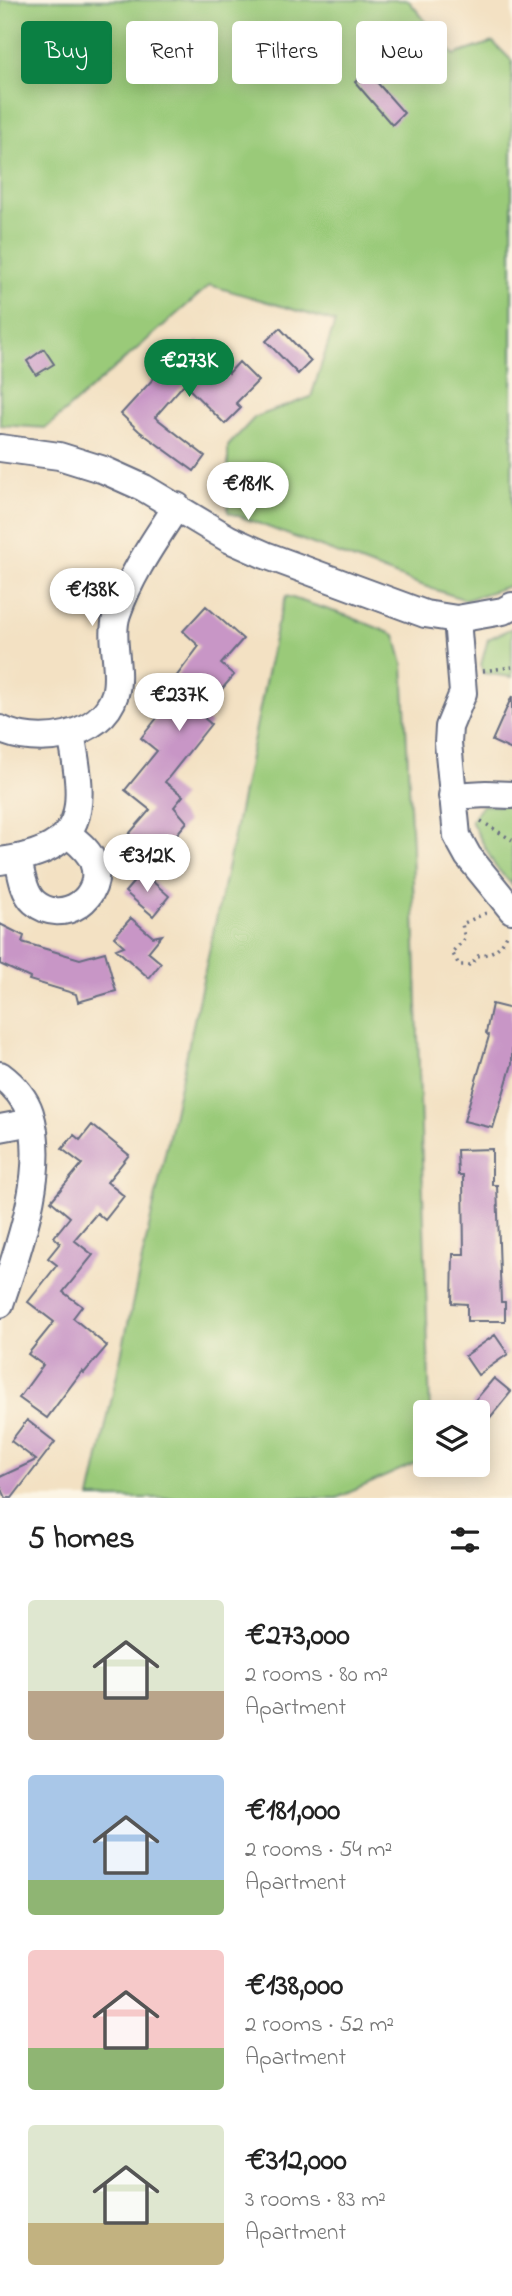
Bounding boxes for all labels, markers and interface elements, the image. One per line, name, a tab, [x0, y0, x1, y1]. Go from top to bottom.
chip: Buy	[21, 21, 112, 84]
chip: Rent	[126, 21, 218, 84]
chip: Filters	[232, 21, 342, 84]
chip: New	[356, 21, 447, 84]
pin: €273K	[140, 340, 238, 399]
text: €273K	[160, 345, 218, 378]
pin: €181K	[199, 462, 297, 522]
text: €181K	[223, 468, 273, 501]
pin: €138K	[43, 568, 141, 628]
text: €138K	[66, 574, 118, 607]
pin: €237K	[130, 674, 228, 733]
text: €237K	[150, 679, 208, 712]
pin: €312K	[98, 834, 196, 894]
text: €312K	[119, 840, 175, 873]
map controls	[413, 1400, 490, 1477]
button: layers	[413, 1400, 490, 1477]
text: 5 homes	[28, 1518, 135, 1562]
icon: filters	[446, 1521, 484, 1559]
text: €273,000	[245, 1615, 350, 1659]
icon: home	[84, 1628, 168, 1712]
text: 2 rooms · 80 m²	[245, 1659, 388, 1692]
text: Apartment	[245, 1692, 346, 1725]
text: €181,000	[245, 1790, 340, 1834]
icon: home	[84, 1803, 168, 1887]
text: 2 rooms · 54 m²	[245, 1834, 392, 1867]
text: Apartment	[245, 1867, 346, 1900]
text: €138,000	[245, 1965, 343, 2009]
icon: home	[84, 1978, 168, 2062]
text: 2 rooms · 52 m²	[245, 2009, 394, 2042]
text: Apartment	[245, 2042, 346, 2075]
text: €312,000	[245, 2140, 347, 2184]
icon: home	[84, 2153, 168, 2237]
text: 3 rooms · 83 m²	[245, 2184, 386, 2217]
text: Apartment	[245, 2217, 346, 2250]

